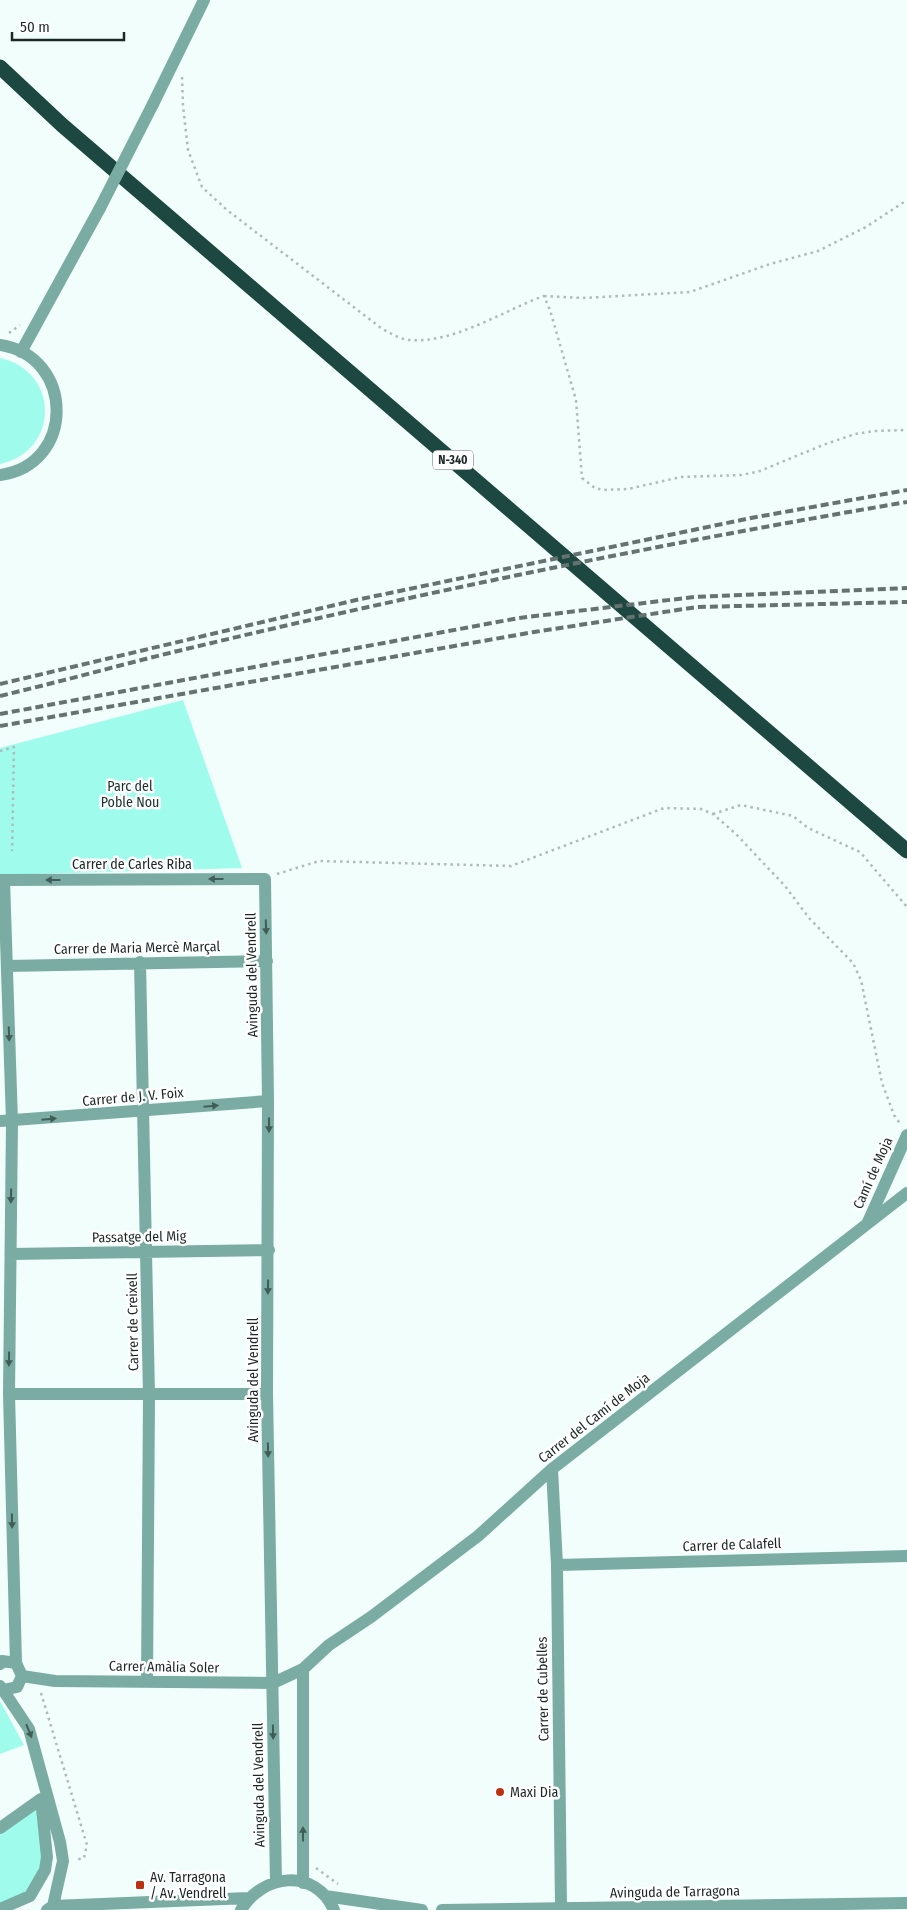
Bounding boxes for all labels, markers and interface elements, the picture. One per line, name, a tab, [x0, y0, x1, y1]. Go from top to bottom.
scale bar	[12, 10, 125, 42]
text: 50 m	[20, 18, 50, 36]
road number: N-340	[433, 450, 473, 470]
park label: Parc del Poble Nou	[101, 778, 159, 811]
street label: Carrer de Carles Riba	[72, 856, 192, 873]
one-way arrow	[208, 875, 224, 883]
one-way arrow	[45, 876, 61, 884]
street label: Avinguda del Vendrell	[242, 912, 262, 1037]
one-way arrow	[262, 920, 270, 936]
street label: Carrer de Maria Mercè Marçal	[54, 938, 221, 958]
one-way arrow	[6, 1026, 14, 1042]
street label: Carrer de J. V. Foix	[82, 1084, 185, 1110]
one-way arrow	[203, 1101, 219, 1109]
one-way arrow	[41, 1114, 57, 1122]
one-way arrow	[265, 1117, 273, 1133]
street label: Camí de Moja	[850, 1134, 896, 1212]
one-way arrow	[7, 1188, 15, 1204]
street label: Passatge del Mig	[92, 1228, 187, 1246]
street label: Carrer de Creixell	[124, 1272, 142, 1371]
one-way arrow	[264, 1280, 272, 1296]
street label: Avinguda del Vendrell	[245, 1317, 262, 1442]
one-way arrow	[5, 1351, 13, 1367]
street label: Carrer del Camí de Moja	[535, 1369, 653, 1467]
one-way arrow	[264, 1442, 272, 1458]
one-way arrow	[8, 1513, 16, 1529]
street label: Carrer de Calafell	[682, 1535, 782, 1555]
street label: Carrer de Cubelles	[534, 1636, 552, 1742]
street label: Carrer Amàlia Soler	[109, 1658, 219, 1676]
street label: Avinguda del Vendrell	[249, 1722, 269, 1847]
one-way arrow	[25, 1724, 33, 1739]
one-way arrow	[269, 1724, 277, 1740]
place label: Maxi Dia	[510, 1784, 558, 1801]
marker: Maxi Dia	[494, 1786, 506, 1798]
one-way arrow	[299, 1826, 307, 1842]
place label: Av. Tarragona / Av. Vendrell	[150, 1869, 227, 1902]
marker: Av. Tarragona / Av. Vendrell	[134, 1879, 146, 1891]
street label: Avinguda de Tarragona	[610, 1882, 740, 1902]

